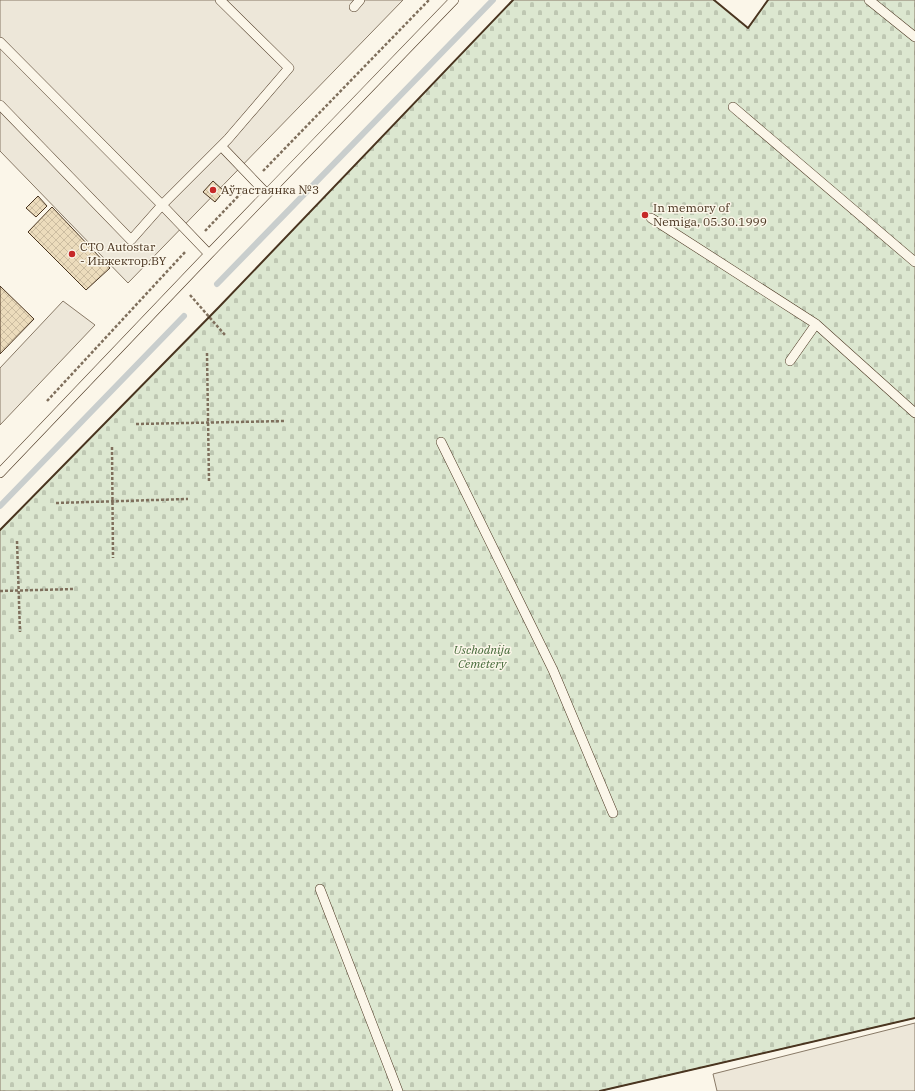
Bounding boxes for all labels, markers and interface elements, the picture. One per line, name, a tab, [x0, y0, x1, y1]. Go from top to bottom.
place label: Аўтастаянка №3	[221, 182, 319, 197]
marker: Аўтастаянка №3	[208, 185, 218, 195]
place label: In memory of Nemiga, 05.30.1999	[653, 200, 767, 229]
marker: In memory of Nemiga, 05.30.1999	[640, 210, 650, 220]
place label: СТО Autostar - Инжектор.BY	[80, 239, 167, 268]
marker: СТО Autostar - Инжектор.BY	[67, 249, 77, 259]
park label: Uschodnija Cemetery	[454, 642, 511, 671]

